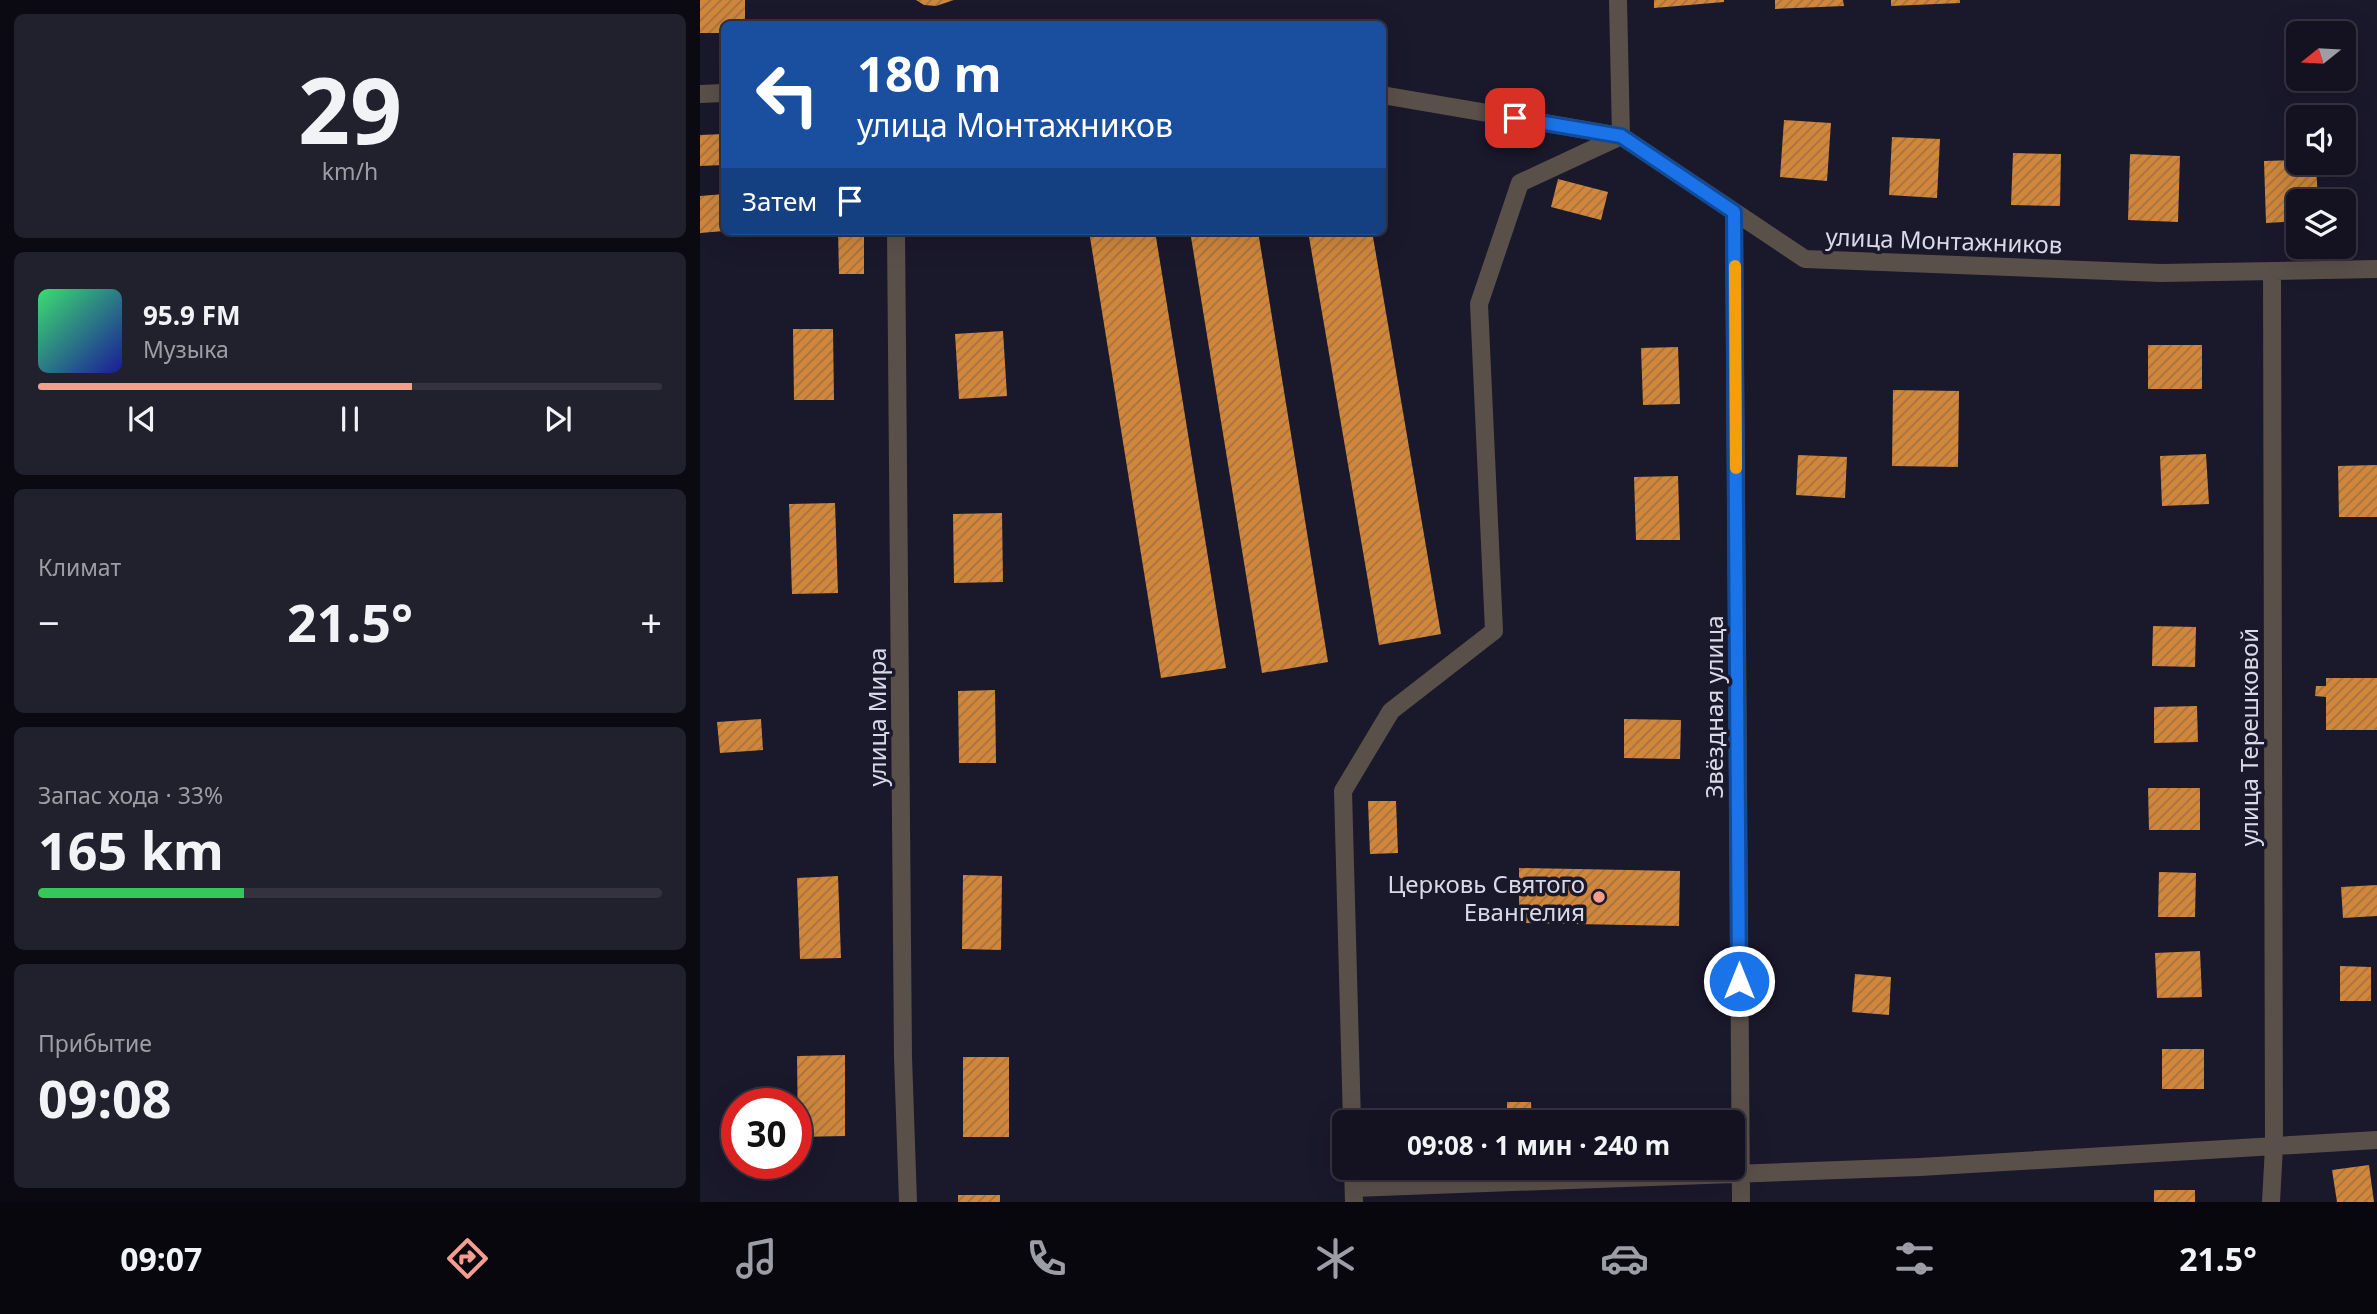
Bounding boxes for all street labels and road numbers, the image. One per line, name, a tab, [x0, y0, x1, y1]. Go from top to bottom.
street label: улица Монтажников	[1825, 219, 2063, 261]
street label: Звёздная улица	[1697, 615, 1730, 799]
street label: улица Терешковой	[2232, 628, 2265, 846]
street label: улица Мира	[860, 648, 893, 786]

